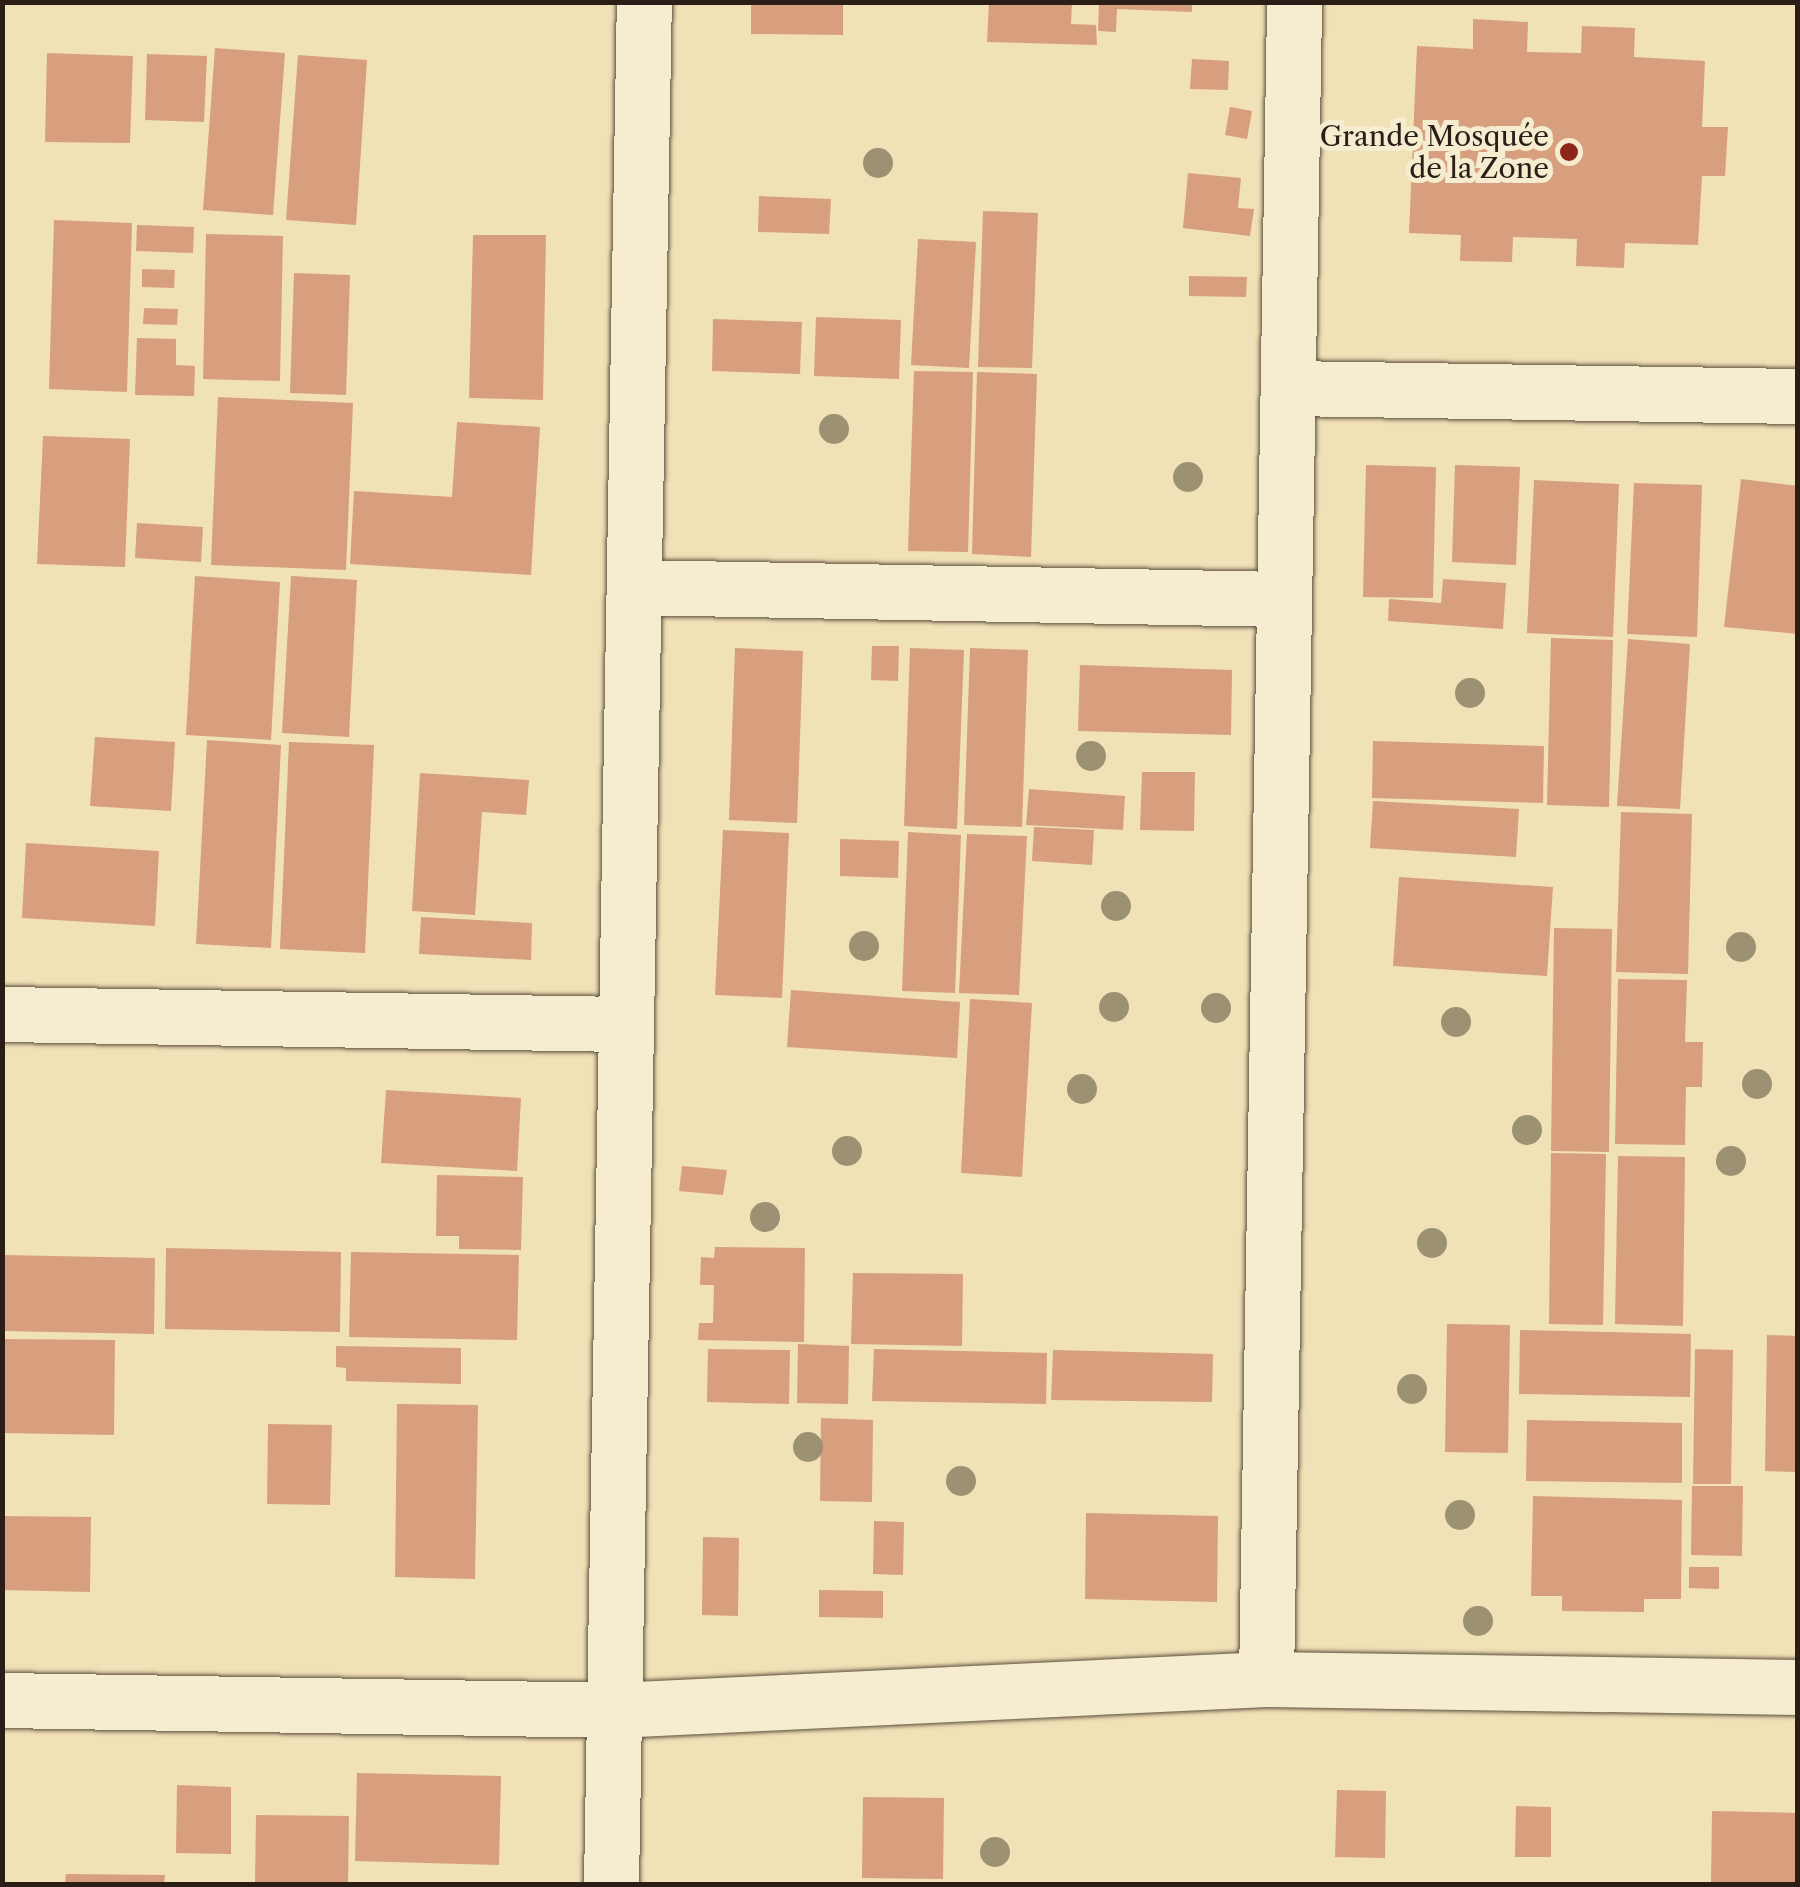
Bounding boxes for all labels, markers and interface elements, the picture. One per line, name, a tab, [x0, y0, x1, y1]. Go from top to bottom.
place label: Grande Mosquée de la Zone	[1320, 119, 1549, 185]
marker: Grande Mosquée de la Zone	[1558, 141, 1580, 163]

